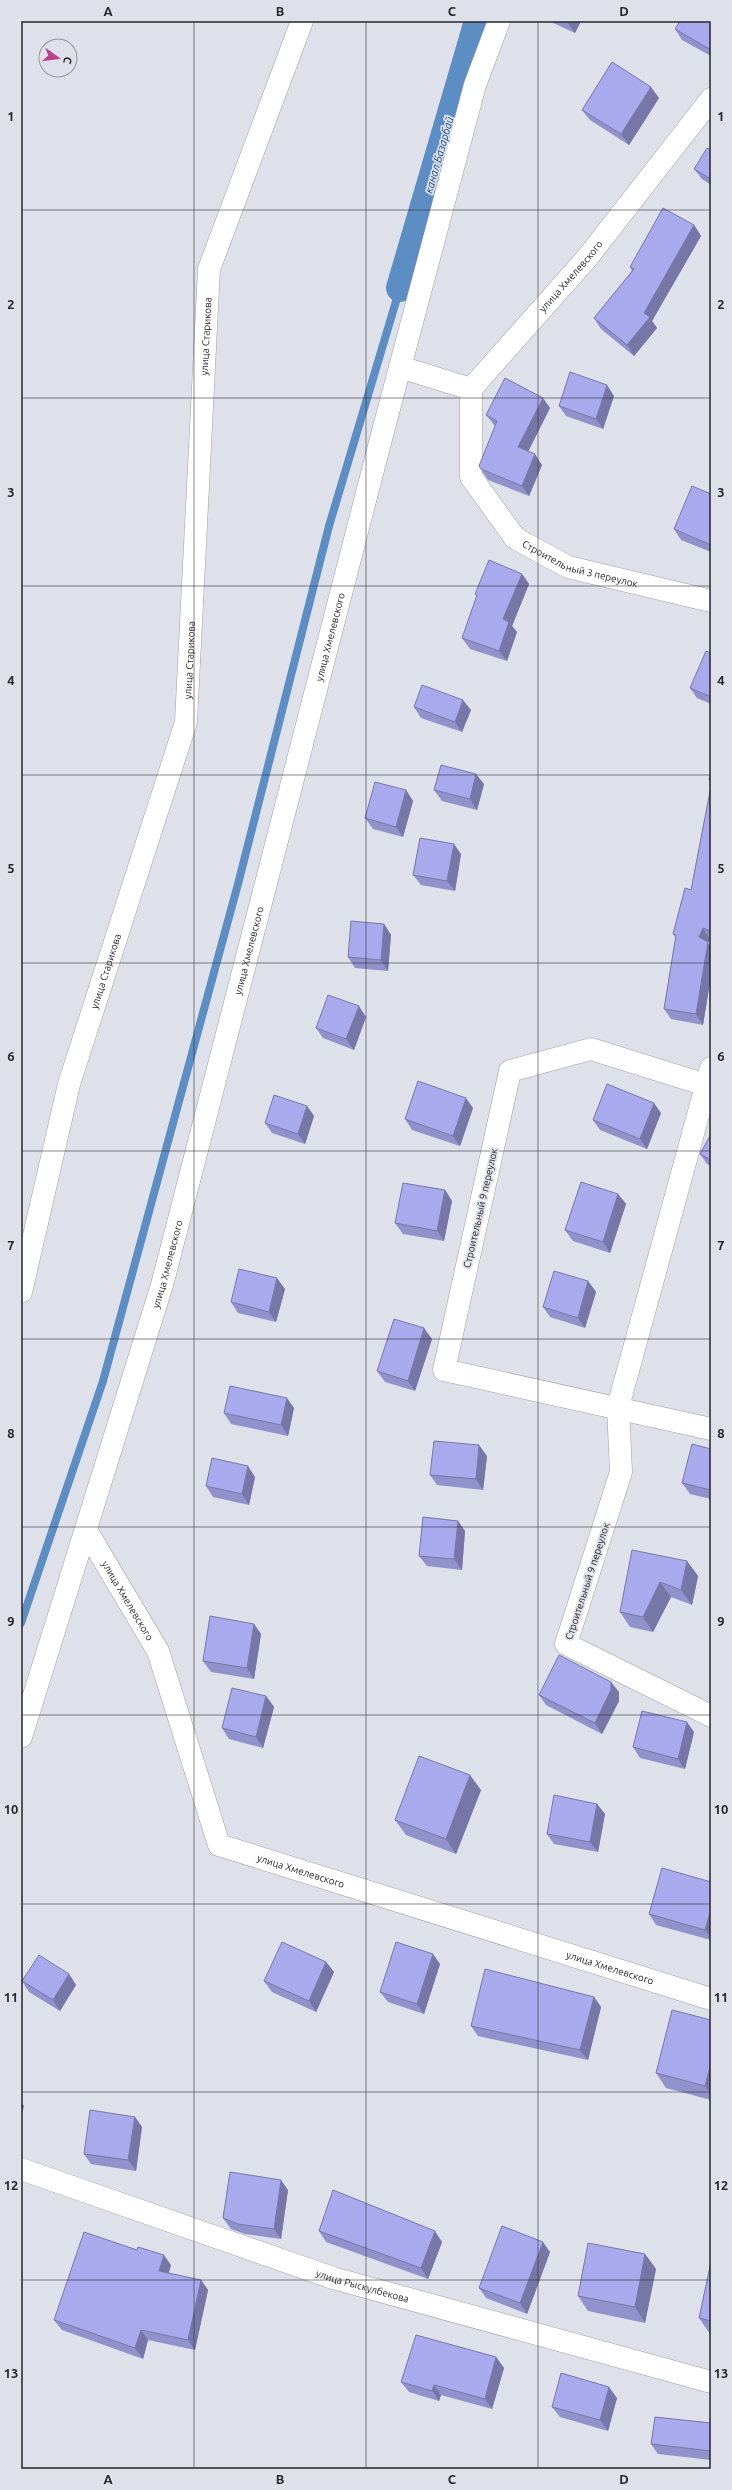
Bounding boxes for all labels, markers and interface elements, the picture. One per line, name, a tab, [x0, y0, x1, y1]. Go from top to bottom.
text: A	[103, 4, 113, 18]
text: B	[276, 4, 285, 18]
text: C	[448, 4, 457, 18]
text: D	[619, 4, 629, 18]
north arrow	[38, 38, 78, 78]
text: С	[61, 56, 74, 65]
text: 1	[7, 109, 15, 123]
text: 1	[717, 109, 725, 123]
water label: канал Базарбай	[422, 115, 456, 195]
street label: улица Хмелевского	[537, 238, 605, 314]
text: 2	[7, 297, 15, 311]
street label: улица Старикова	[199, 297, 214, 376]
text: 2	[717, 297, 725, 311]
text: 3	[7, 485, 15, 499]
text: 3	[717, 485, 725, 499]
street label: Строительный 3 переулок	[520, 538, 639, 589]
street label: улица Хмелевского	[314, 591, 347, 682]
street label: улица Старикова	[182, 621, 197, 699]
text: 4	[7, 673, 15, 687]
text: 4	[717, 673, 725, 687]
text: 5	[7, 861, 15, 875]
text: 5	[717, 861, 725, 875]
street label: улица Хмелевского	[232, 905, 266, 996]
street label: улица Старикова	[89, 932, 123, 1010]
text: 6	[7, 1049, 15, 1063]
text: 6	[717, 1049, 725, 1063]
street label: Строительный 9 переулок	[461, 1147, 500, 1269]
street label: улица Хмелевского	[150, 1219, 185, 1310]
text: 7	[7, 1238, 15, 1252]
text: 7	[717, 1238, 725, 1252]
text: 8	[7, 1426, 15, 1440]
text: 8	[717, 1426, 725, 1440]
street label: Строительный 9 переулок	[563, 1521, 612, 1641]
street label: улица Хмелевского	[100, 1559, 156, 1643]
text: 9	[7, 1614, 15, 1628]
text: 9	[717, 1614, 725, 1628]
text: 10	[4, 1802, 18, 1816]
text: 10	[714, 1802, 728, 1816]
street label: улица Хмелевского	[256, 1852, 346, 1890]
street label: улица Хмелевского	[565, 1949, 655, 1987]
text: 11	[4, 1990, 18, 2004]
text: 11	[714, 1990, 728, 2004]
text: 12	[4, 2178, 18, 2192]
text: 12	[714, 2178, 728, 2192]
street label: улица Рыскулбекова	[314, 2267, 410, 2305]
text: 13	[4, 2366, 18, 2380]
text: 13	[714, 2366, 728, 2380]
text: A	[103, 2472, 113, 2486]
text: B	[276, 2472, 285, 2486]
text: C	[448, 2472, 457, 2486]
text: D	[619, 2472, 629, 2486]

